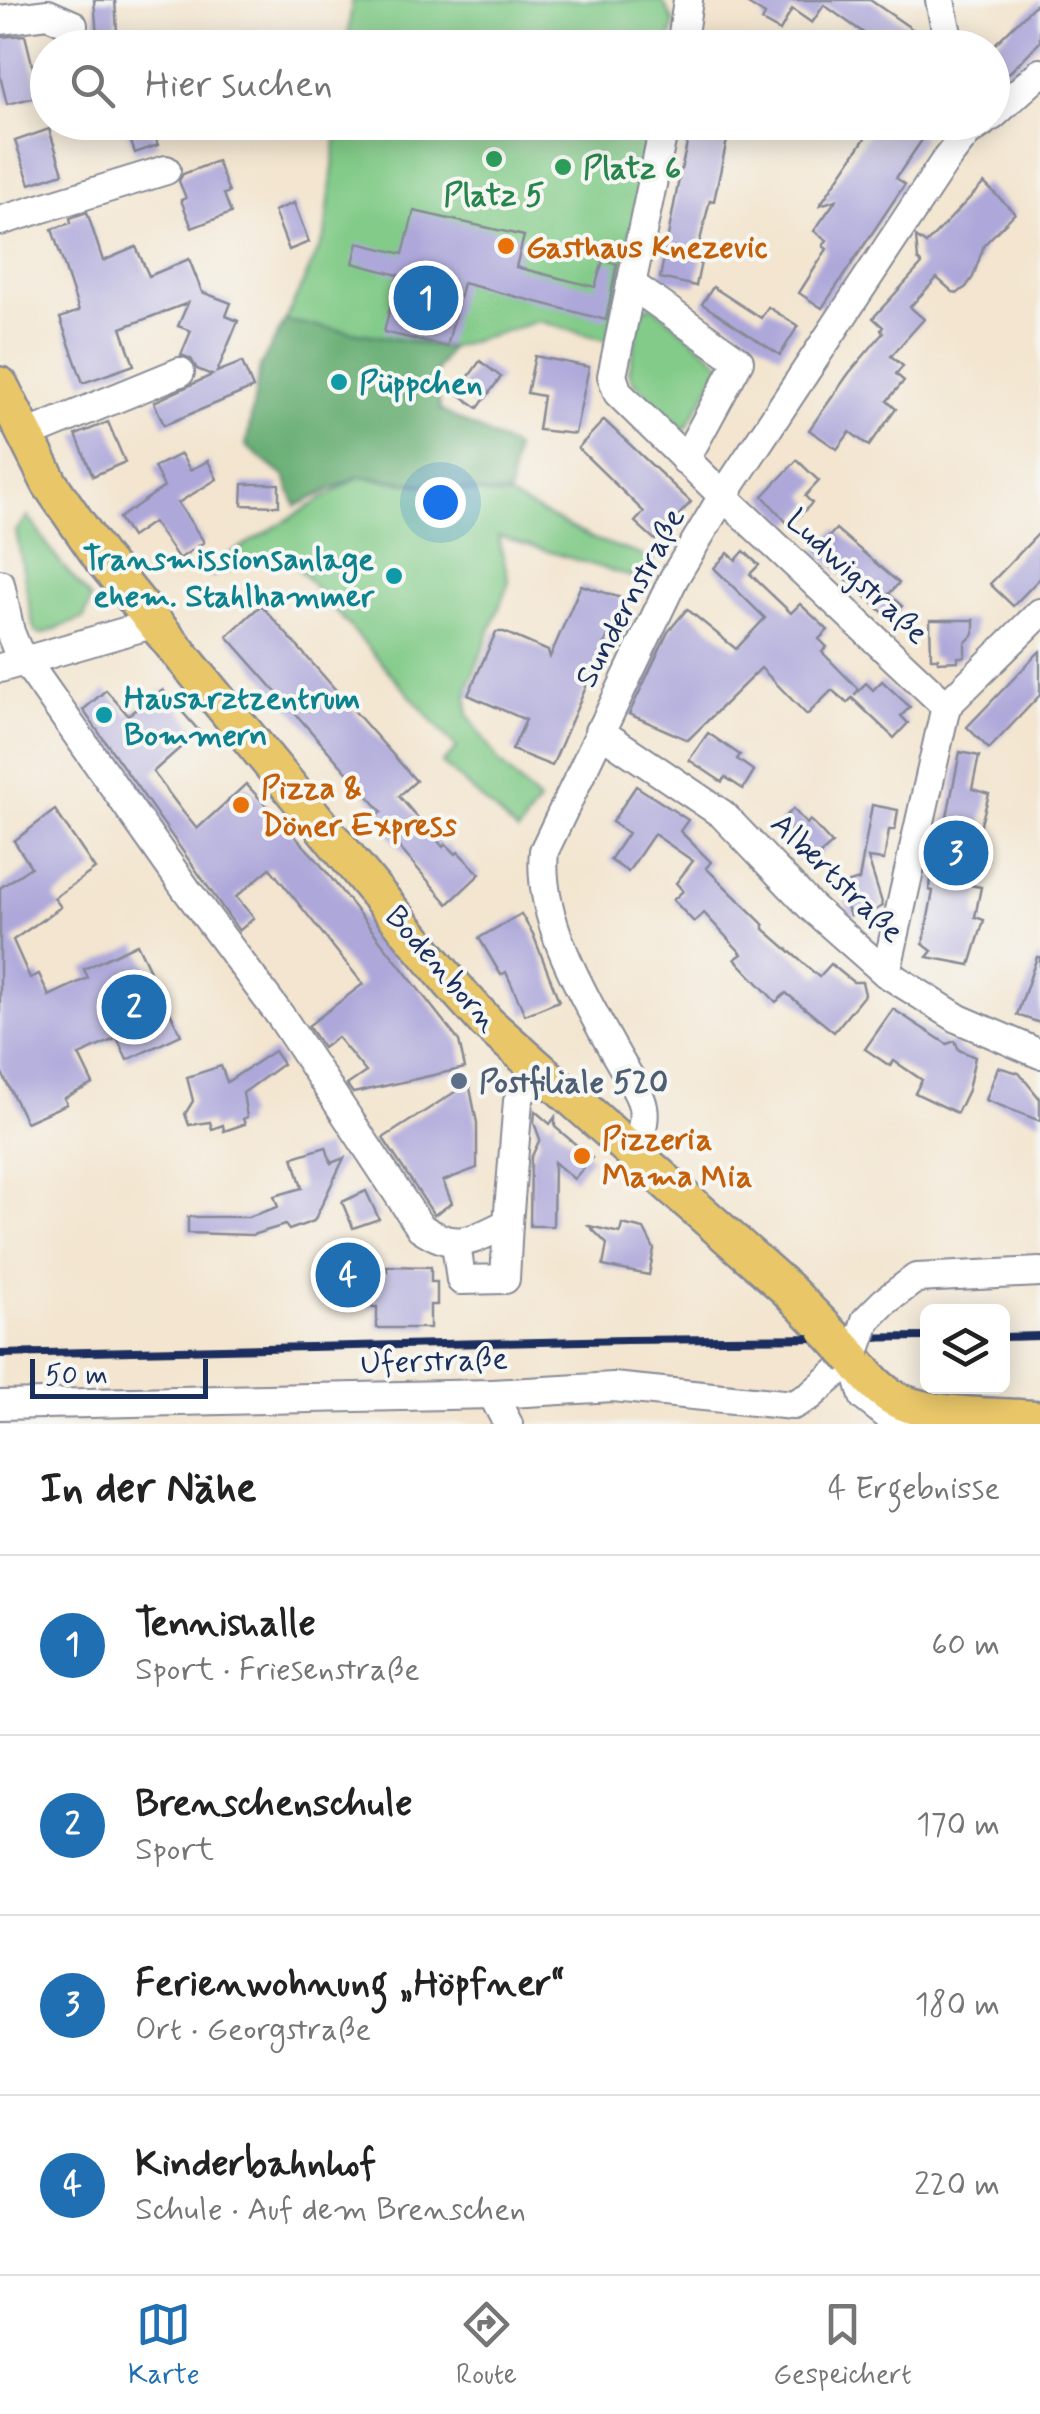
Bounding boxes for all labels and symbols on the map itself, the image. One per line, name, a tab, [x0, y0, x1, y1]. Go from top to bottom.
marker: Platz 5	[483, 148, 505, 170]
place label: Platz 6	[583, 148, 681, 190]
marker: Platz 6	[552, 156, 574, 178]
place label: Platz 5	[444, 175, 544, 217]
place label: Gasthaus Knezevic	[526, 227, 767, 269]
marker: Gasthaus Knezevic	[495, 235, 517, 257]
pin: 1	[394, 260, 458, 336]
place label: Püppchen	[359, 363, 483, 405]
marker: Püppchen	[328, 371, 350, 393]
your location	[415, 477, 466, 528]
street label: Ludwigstraße	[776, 500, 937, 655]
street label: Sundernstraße	[566, 501, 696, 695]
place label: Transmissionsanlage ehem. Stahlhammer	[83, 539, 375, 618]
marker: Transmissionsanlage ehem. Stahlhammer	[383, 565, 405, 587]
place label: Hausarztzentrum Bommern	[124, 678, 360, 757]
marker: Hausarztzentrum Bommern	[93, 704, 115, 726]
place label: Pizza & Döner Express	[261, 768, 458, 847]
marker: Pizza & Döner Express	[230, 794, 252, 816]
street label: Albertstraße	[761, 804, 913, 953]
pin: 3	[924, 816, 988, 890]
street label: Bodenborn	[375, 897, 508, 1042]
pin: 2	[102, 970, 166, 1044]
place label: Postfiliale 520	[479, 1062, 668, 1104]
marker: Postfiliale 520	[448, 1070, 470, 1092]
place label: Pizzeria Mama Mia	[602, 1119, 753, 1198]
marker: Pizzeria Mama Mia	[571, 1145, 593, 1167]
pin: 4	[316, 1238, 380, 1312]
street label: Uferstraße	[360, 1338, 509, 1386]
scale bar	[30, 1354, 208, 1398]

